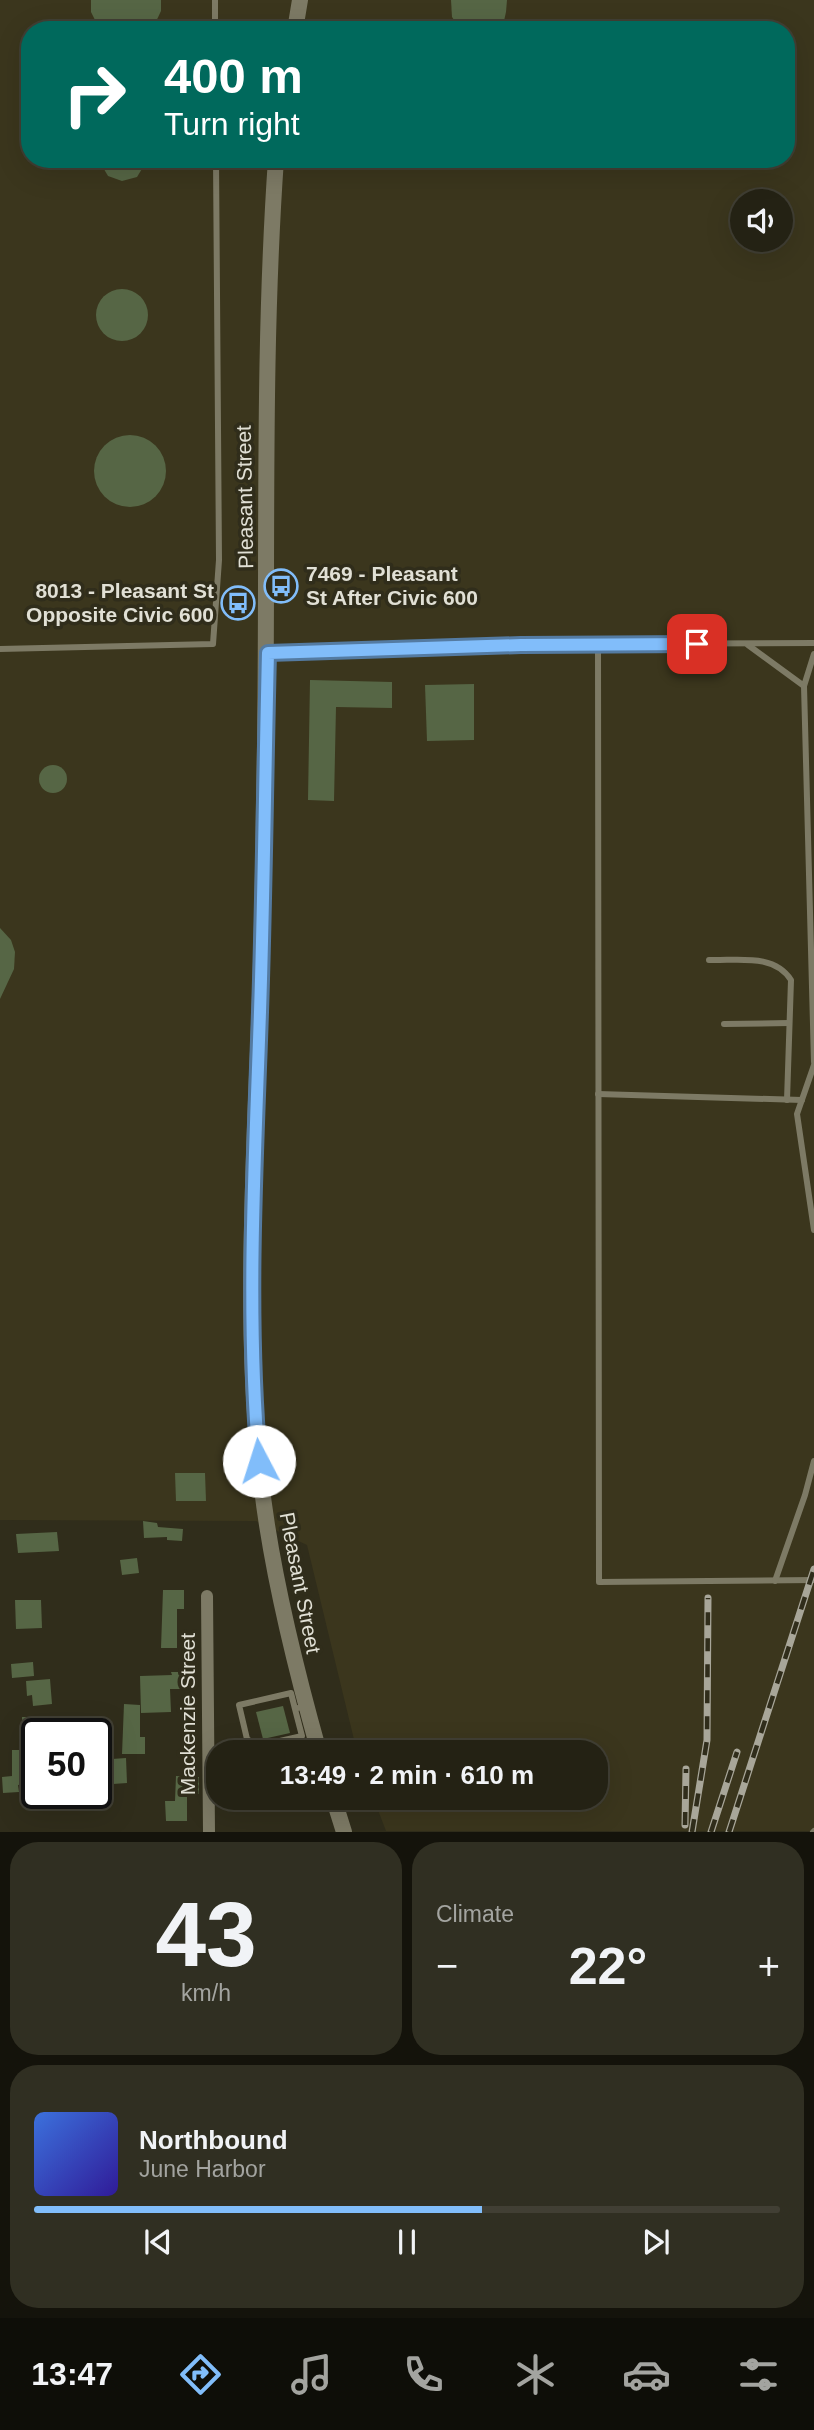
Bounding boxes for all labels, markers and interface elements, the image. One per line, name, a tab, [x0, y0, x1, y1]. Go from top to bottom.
icon: right	[49, 49, 140, 140]
text: 400 m	[164, 49, 303, 103]
text: Turn right	[164, 106, 300, 142]
map controls	[730, 189, 793, 252]
button: sound	[730, 189, 793, 252]
street label: Pleasant Street	[232, 425, 257, 569]
place label: 7469 - Pleasant St After Civic 600	[306, 562, 478, 609]
bus stop icon: 7469 - Pleasant St After Civic 600	[262, 567, 300, 605]
place label: 8013 - Pleasant St Opposite Civic 600	[26, 579, 214, 626]
bus stop icon: 8013 - Pleasant St Opposite Civic 600	[219, 584, 257, 622]
pin	[667, 614, 727, 674]
icon: arrive	[678, 625, 716, 663]
position arrow	[222, 1424, 296, 1498]
street label: Pleasant Street	[276, 1510, 326, 1656]
street label: Mackenzie Street	[176, 1633, 199, 1795]
speed limit sign: 50	[21, 1718, 112, 1809]
text: 13:49 · 2 min · 610 m	[280, 1760, 534, 1790]
text: 43	[155, 1884, 257, 1985]
text: Climate	[436, 1901, 514, 1927]
text: 22°	[569, 1937, 647, 1995]
text: −	[436, 1945, 458, 1987]
text: +	[758, 1945, 780, 1987]
text: km/h	[181, 1980, 231, 2006]
text: Northbound	[139, 2125, 288, 2155]
text: June Harbor	[139, 2156, 266, 2182]
icon: previous	[139, 2223, 177, 2261]
icon: pause	[388, 2223, 426, 2261]
icon: next	[637, 2223, 675, 2261]
icon: directions	[176, 2350, 225, 2399]
icon: music	[287, 2350, 336, 2399]
icon: phone	[399, 2350, 448, 2399]
icon: climate	[511, 2350, 560, 2399]
icon: car	[622, 2350, 671, 2399]
icon: filters	[734, 2350, 783, 2399]
text: 13:47	[31, 2356, 113, 2392]

